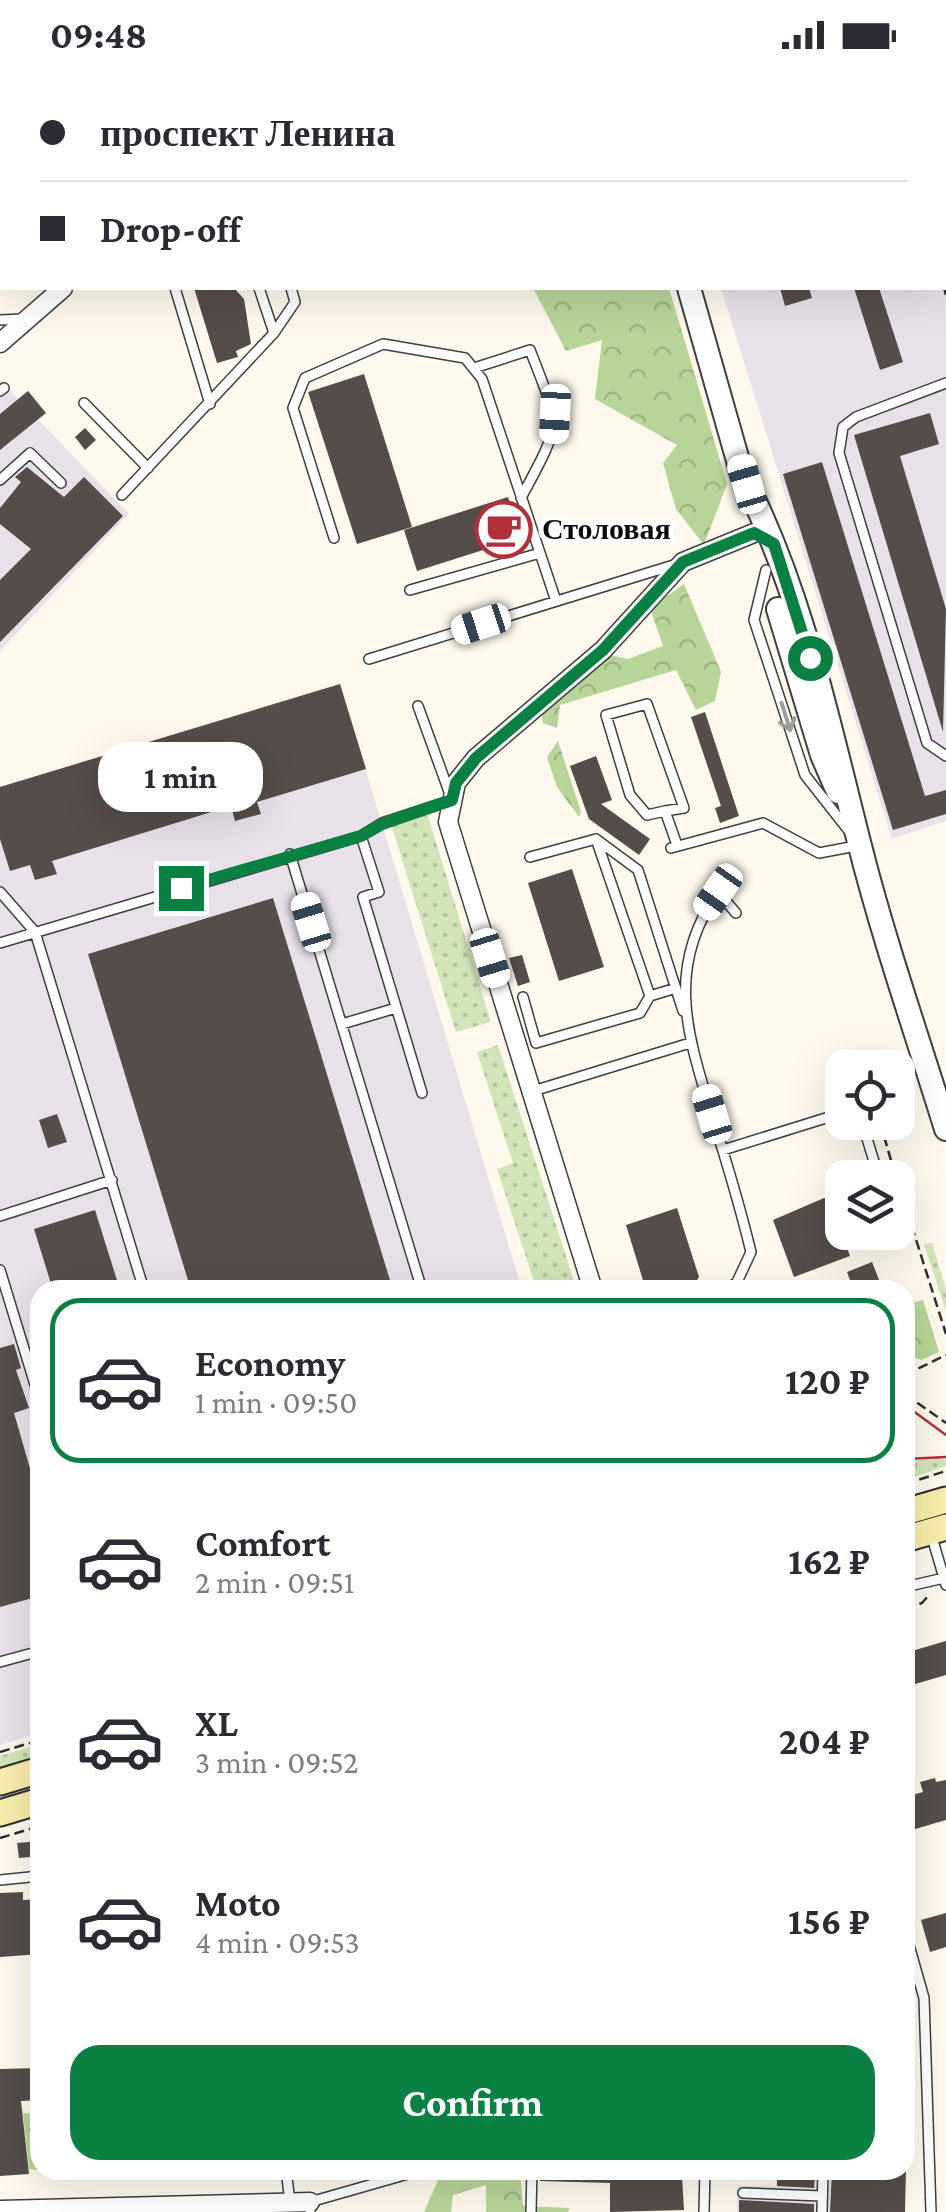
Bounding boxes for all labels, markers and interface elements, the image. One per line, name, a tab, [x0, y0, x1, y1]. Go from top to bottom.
text: 09:48	[50, 14, 147, 56]
text: проспект Ленина	[100, 112, 395, 154]
text: Drop-off	[100, 208, 241, 250]
car	[538, 383, 572, 445]
car	[724, 451, 770, 517]
cafe icon: Столовая	[473, 499, 533, 559]
place label: Столовая	[542, 512, 671, 545]
car	[448, 600, 514, 648]
route start	[788, 636, 833, 681]
one-way arrow	[778, 700, 796, 732]
callout: 1 min	[99, 743, 264, 813]
text: 1 min	[144, 759, 217, 795]
car	[689, 859, 747, 925]
route end	[159, 866, 204, 911]
car	[288, 889, 334, 955]
car	[467, 925, 513, 991]
map controls	[825, 1050, 915, 1250]
button: locate	[825, 1050, 915, 1140]
car	[689, 1081, 735, 1147]
button: layers	[825, 1160, 915, 1250]
icon: car	[75, 1336, 165, 1426]
text: Economy	[195, 1342, 345, 1384]
text: 120 ₽	[785, 1360, 870, 1402]
text: 1 min · 09:50	[195, 1384, 357, 1420]
icon: car	[75, 1516, 165, 1606]
text: Comfort	[195, 1522, 331, 1564]
text: 162 ₽	[788, 1540, 870, 1582]
text: 2 min · 09:51	[195, 1564, 354, 1600]
icon: car	[75, 1696, 165, 1786]
text: XL	[195, 1702, 238, 1744]
text: 204 ₽	[779, 1720, 870, 1762]
text: 3 min · 09:52	[195, 1744, 358, 1780]
icon: car	[75, 1876, 165, 1966]
text: Moto	[195, 1882, 281, 1924]
text: 156 ₽	[788, 1900, 870, 1942]
text: 4 min · 09:53	[195, 1924, 360, 1960]
button: Confirm	[70, 2045, 875, 2160]

